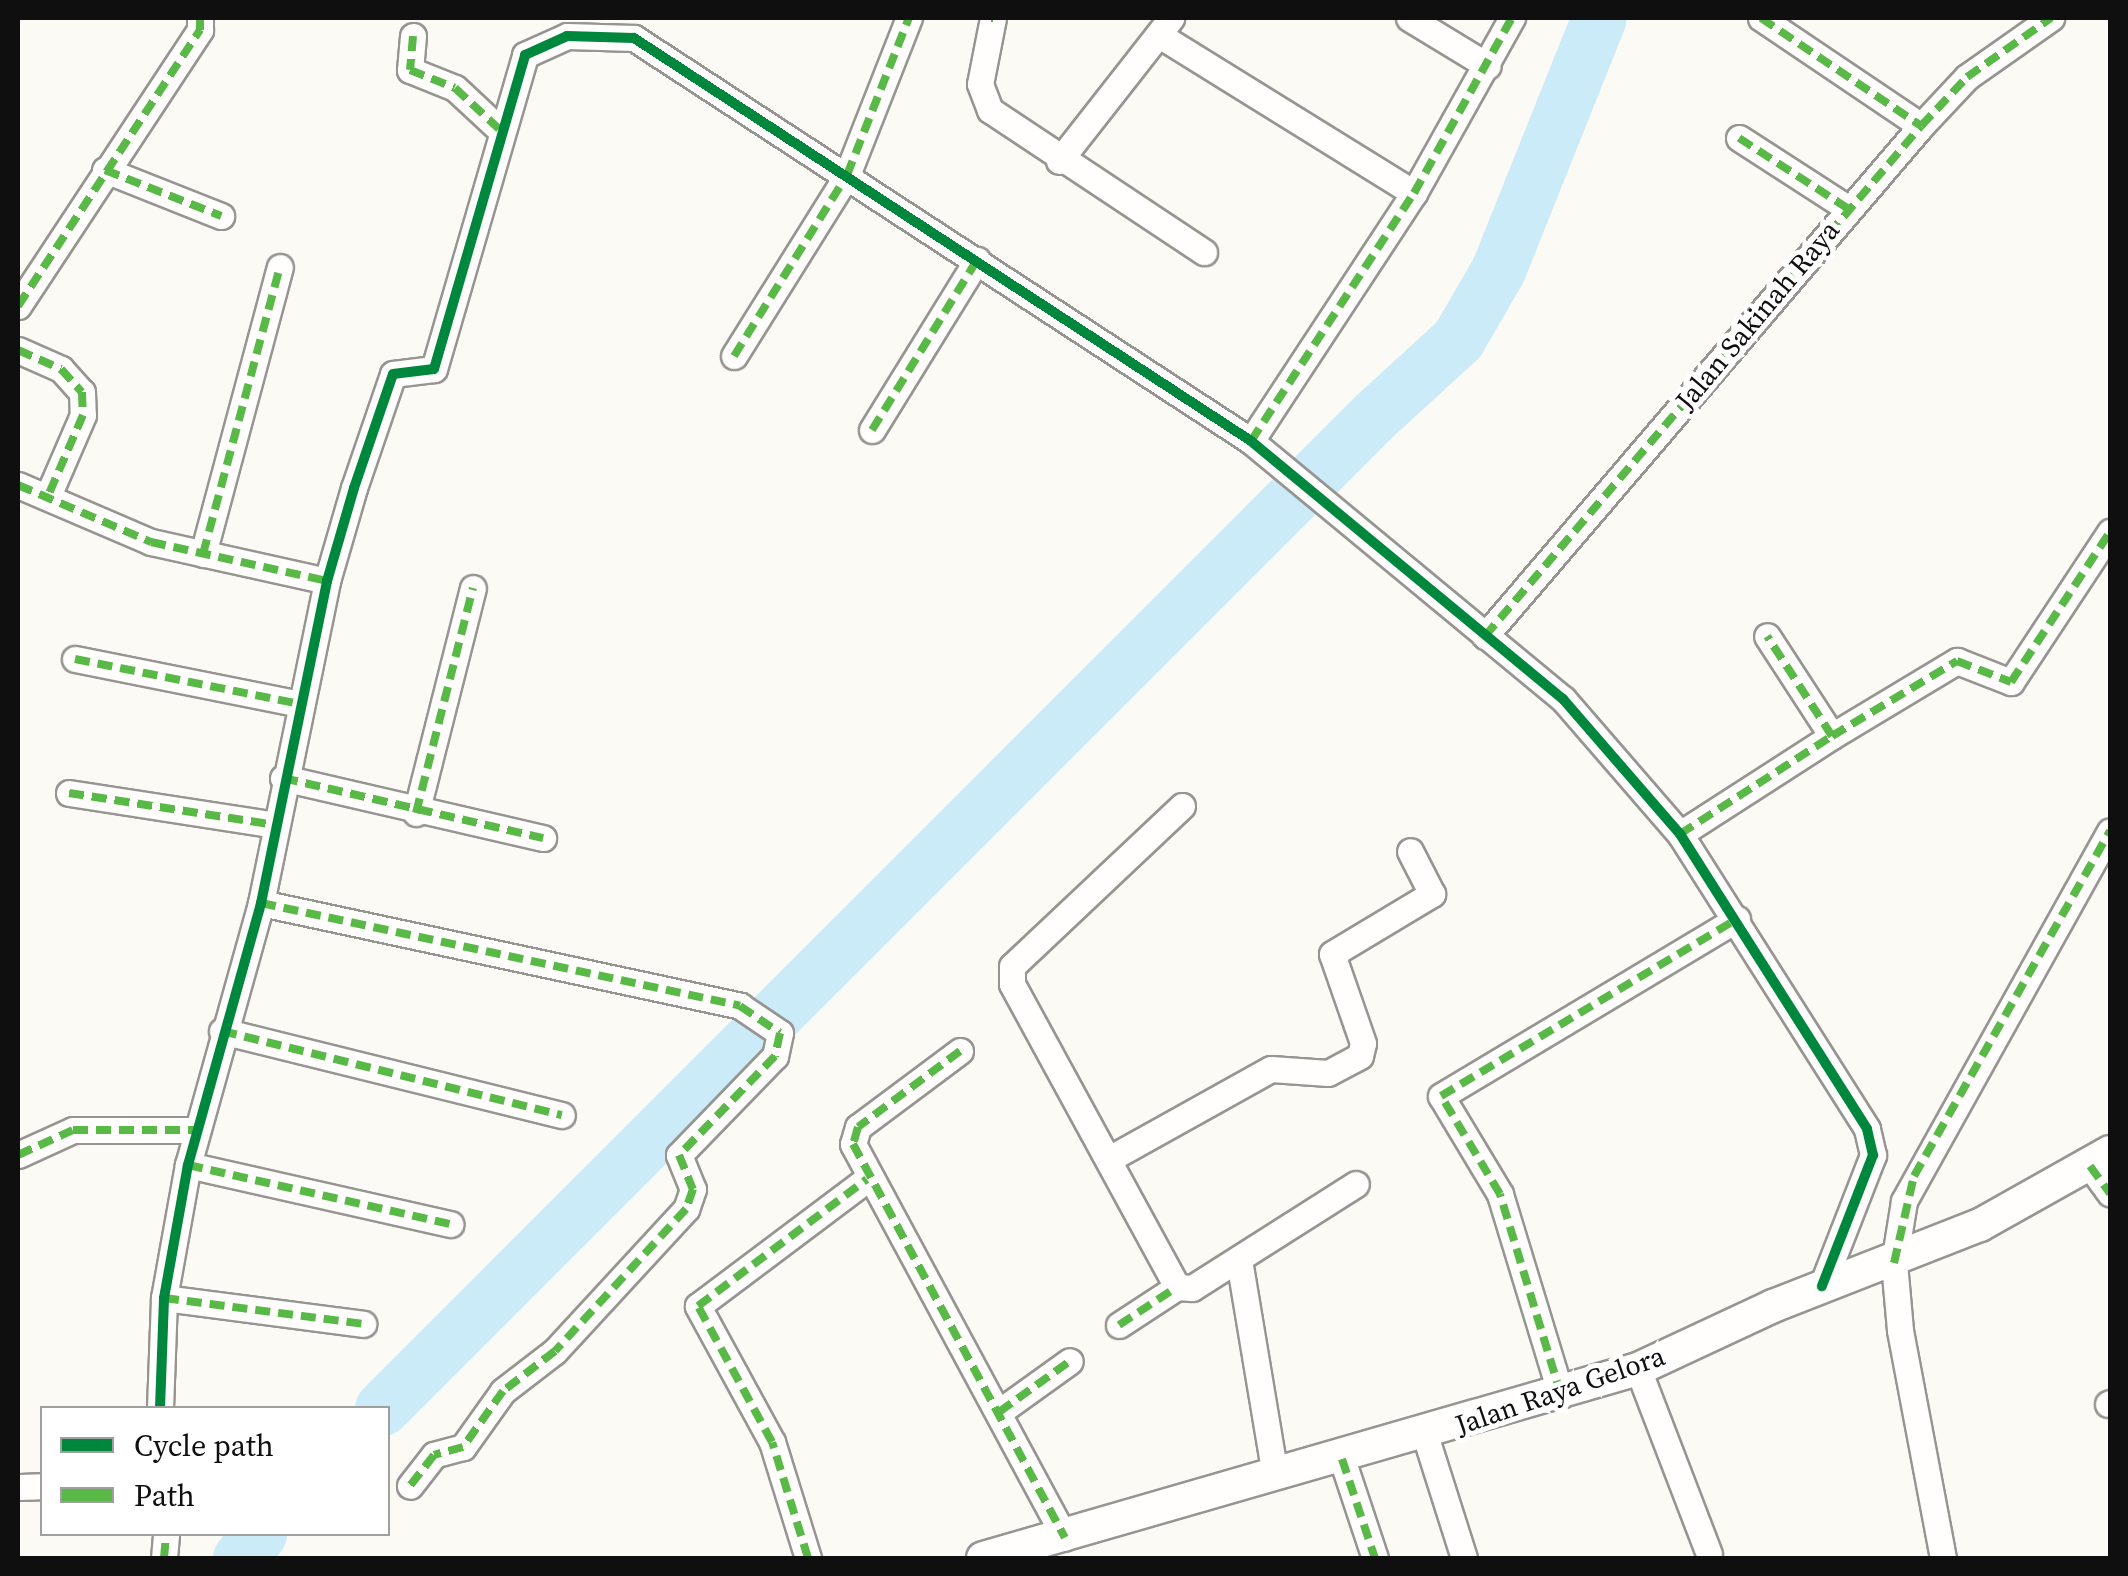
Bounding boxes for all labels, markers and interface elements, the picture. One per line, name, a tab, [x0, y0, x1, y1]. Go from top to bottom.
street label: Jalan Sakinah Raya	[1668, 213, 1846, 417]
street label: Jalan Raya Gelora	[1451, 1338, 1669, 1442]
legend	[40, 1406, 390, 1536]
text: Cycle path	[134, 1425, 274, 1466]
text: Path	[134, 1475, 195, 1516]

